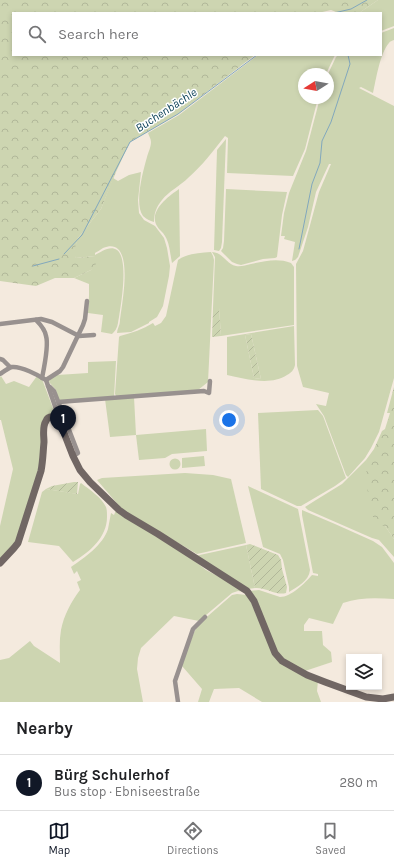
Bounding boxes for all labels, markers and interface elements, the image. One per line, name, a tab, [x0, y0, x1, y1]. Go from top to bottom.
search box	[12, 12, 382, 56]
icon: search	[26, 23, 48, 45]
text: Search here	[58, 25, 139, 43]
north arrow	[298, 68, 334, 104]
water label: Buchenbächle	[133, 85, 200, 135]
pin: 1	[50, 405, 76, 438]
your location	[219, 410, 239, 430]
map controls	[346, 654, 382, 690]
button: layers	[346, 654, 382, 690]
text: Nearby	[16, 718, 73, 738]
text: Bürg Schulerhof	[54, 766, 169, 784]
text: 1	[27, 775, 31, 790]
text: 280 m	[340, 775, 378, 790]
text: Bus stop · Ebniseestraße	[54, 784, 200, 799]
tab: Map	[48, 820, 70, 857]
tab: Directions	[167, 820, 219, 857]
tab: Saved	[315, 820, 346, 857]

